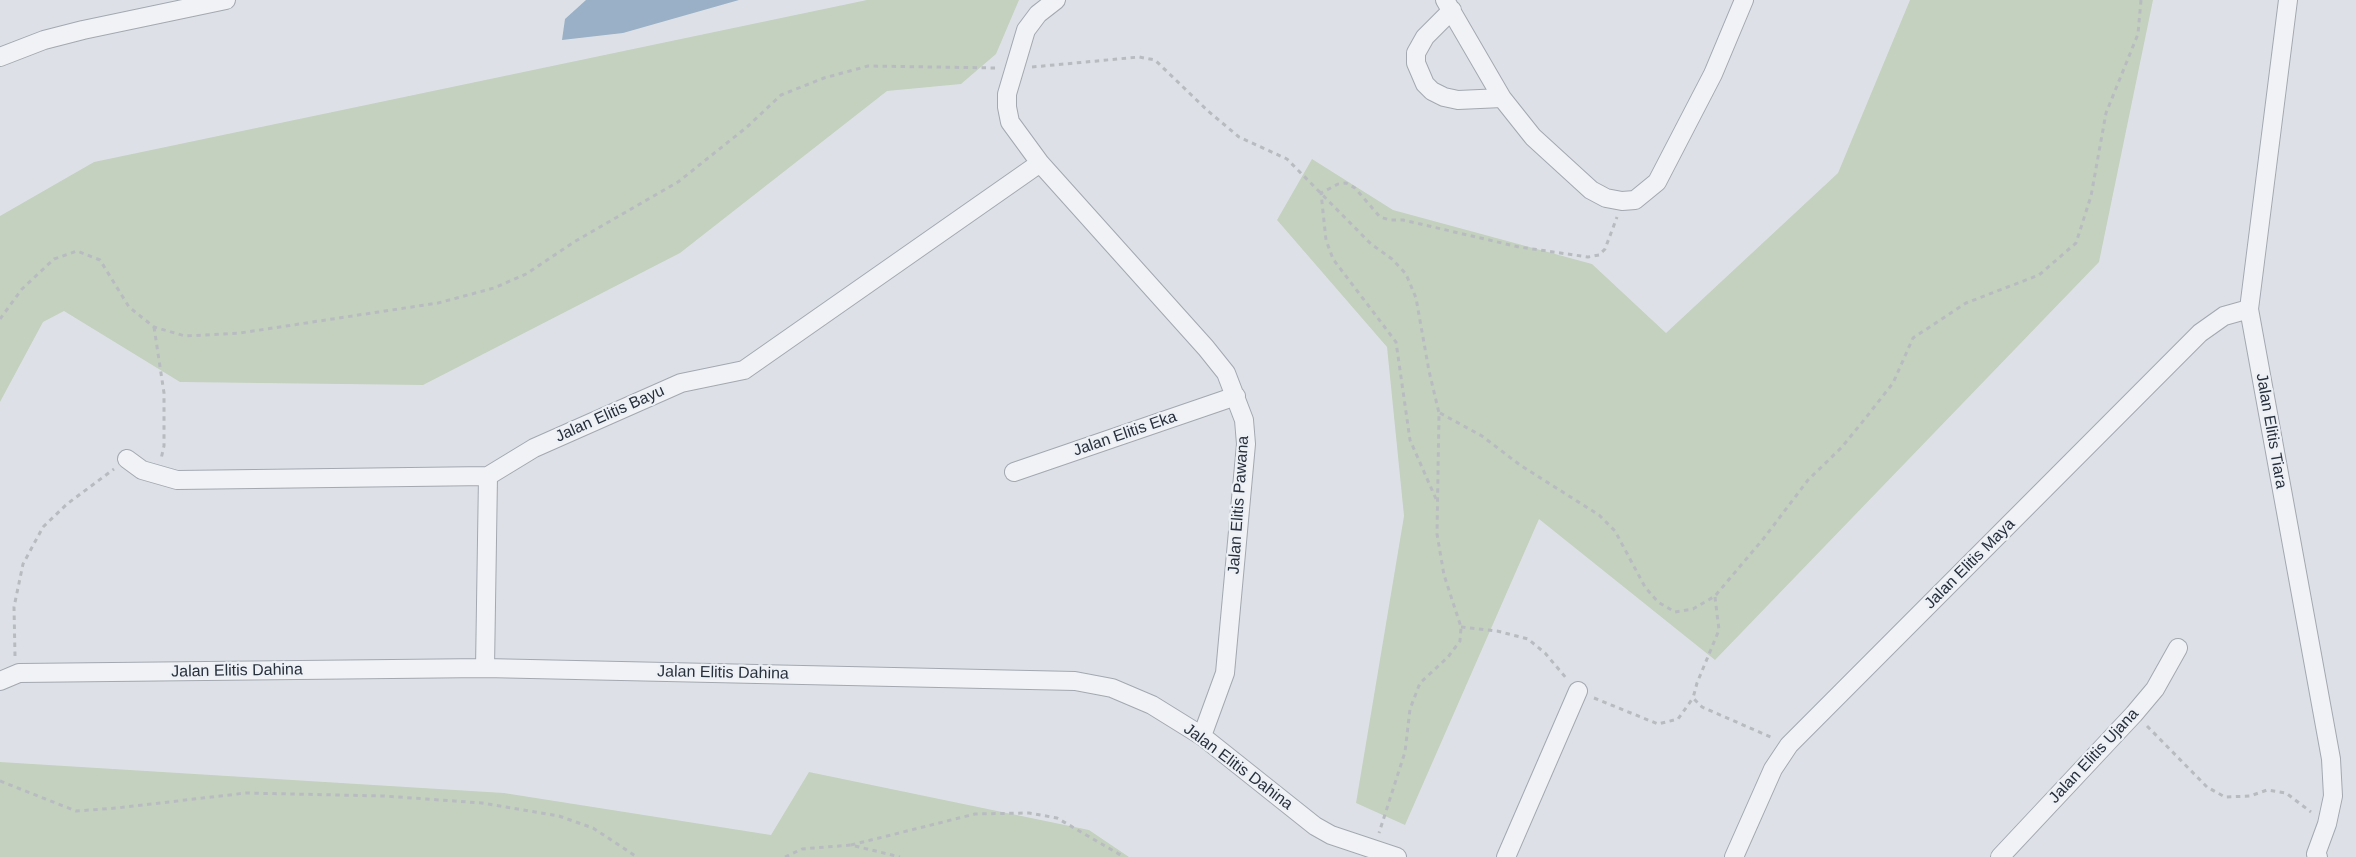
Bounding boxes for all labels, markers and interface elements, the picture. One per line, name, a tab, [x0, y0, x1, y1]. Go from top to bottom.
street label: Jalan Elitis Tiara	[2251, 372, 2291, 490]
street label: Jalan Elitis Bayu	[552, 381, 668, 447]
street label: Jalan Elitis Eka	[1071, 407, 1179, 461]
street label: Jalan Elitis Pawana	[1225, 435, 1253, 575]
street label: Jalan Elitis Maya	[1921, 515, 2019, 613]
street label: Jalan Elitis Dahina	[171, 660, 303, 682]
street label: Jalan Elitis Dahina	[657, 662, 789, 684]
street label: Jalan Elitis Ujana	[2045, 705, 2143, 807]
street label: Jalan Elitis Dahina	[1180, 720, 1296, 814]

